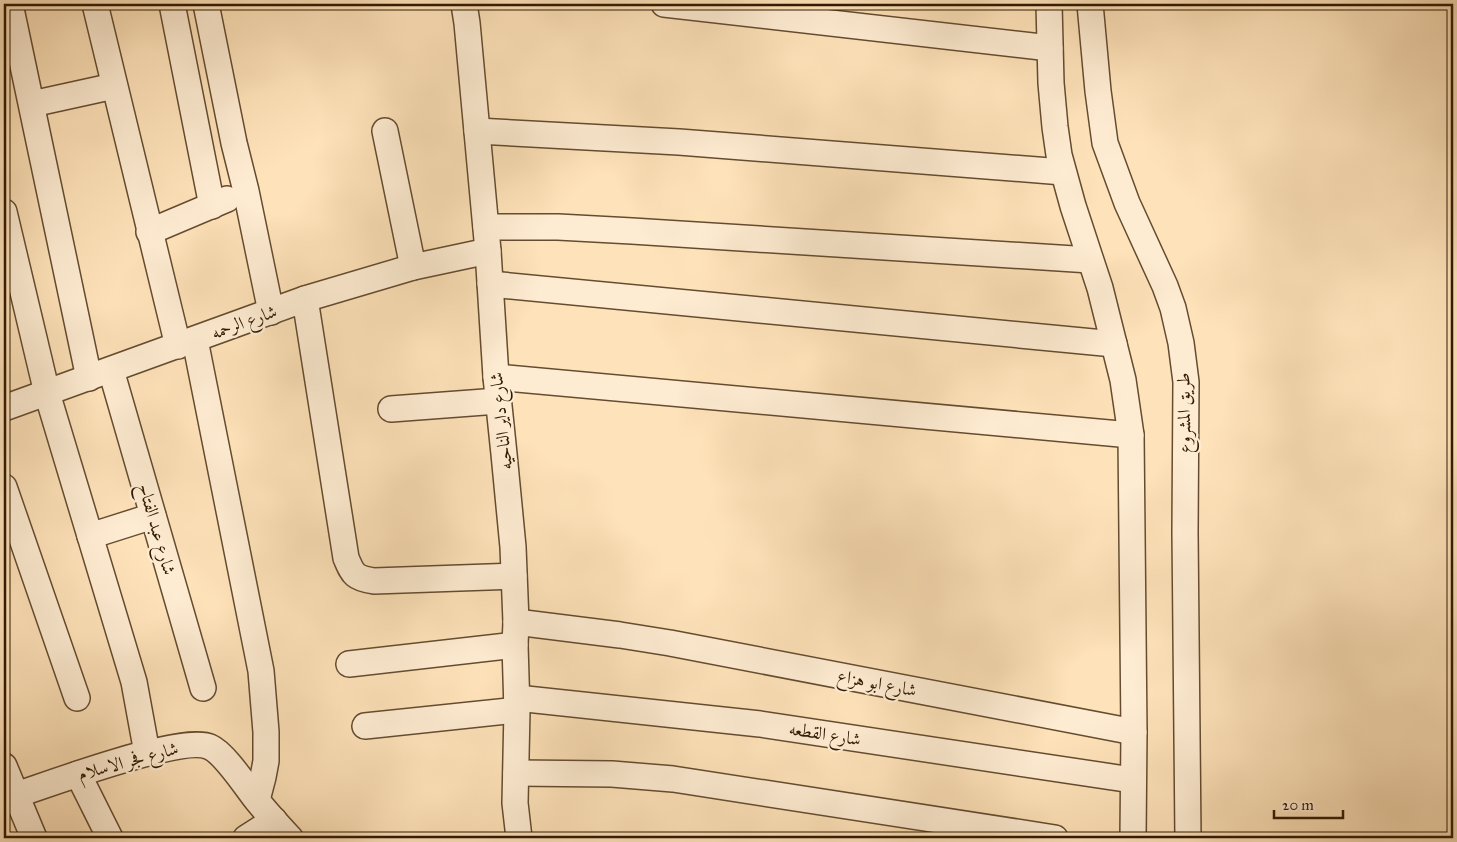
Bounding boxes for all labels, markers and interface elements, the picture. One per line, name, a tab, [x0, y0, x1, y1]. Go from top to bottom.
street label: شارع الرحمه	[208, 300, 281, 348]
street label: شارع داير الناحيه	[485, 371, 521, 471]
street label: طريق المشروع	[1172, 372, 1200, 454]
street label: شارع عبد الفتاح	[129, 480, 181, 579]
street label: شارع ابو هزاع	[835, 665, 919, 705]
street label: شارع القطعه	[787, 717, 862, 754]
street label: شارع فجر الاسلام	[75, 737, 182, 790]
scale bar	[1274, 787, 1343, 819]
text: 20 m	[1282, 796, 1314, 814]

